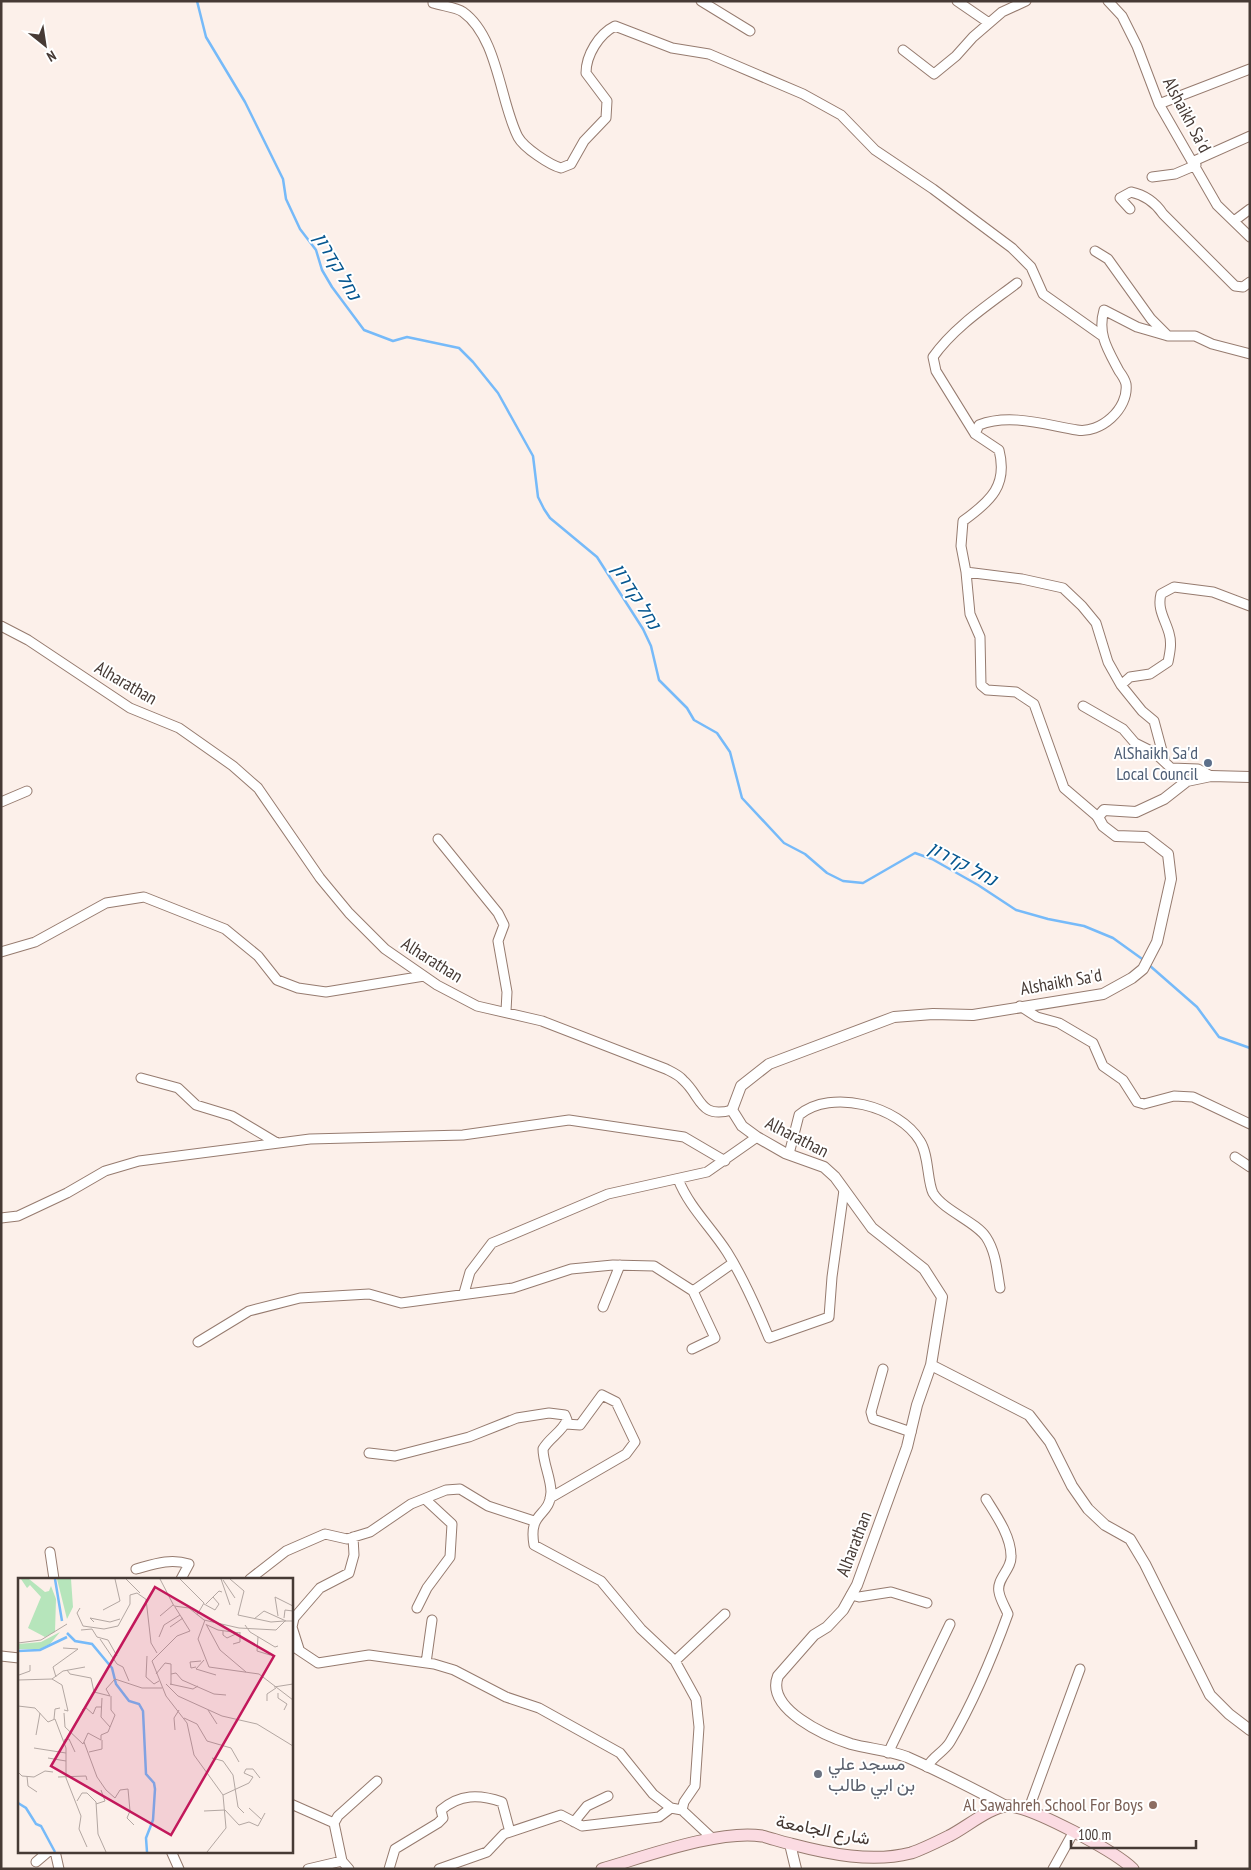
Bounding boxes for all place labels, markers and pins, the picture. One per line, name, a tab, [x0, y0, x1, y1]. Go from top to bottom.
place label: AlShaikh Sa'd Local Council	[1114, 741, 1199, 785]
marker: AlShaikh Sa'd Local Council	[1202, 757, 1214, 769]
place label: مسجد علي بن ابي طالب	[828, 1752, 915, 1800]
marker: مسجد علي بن ابي طالب	[812, 1768, 824, 1780]
place label: Al Sawahreh School For Boys	[963, 1793, 1143, 1816]
marker: Al Sawahreh School For Boys	[1147, 1799, 1159, 1811]

